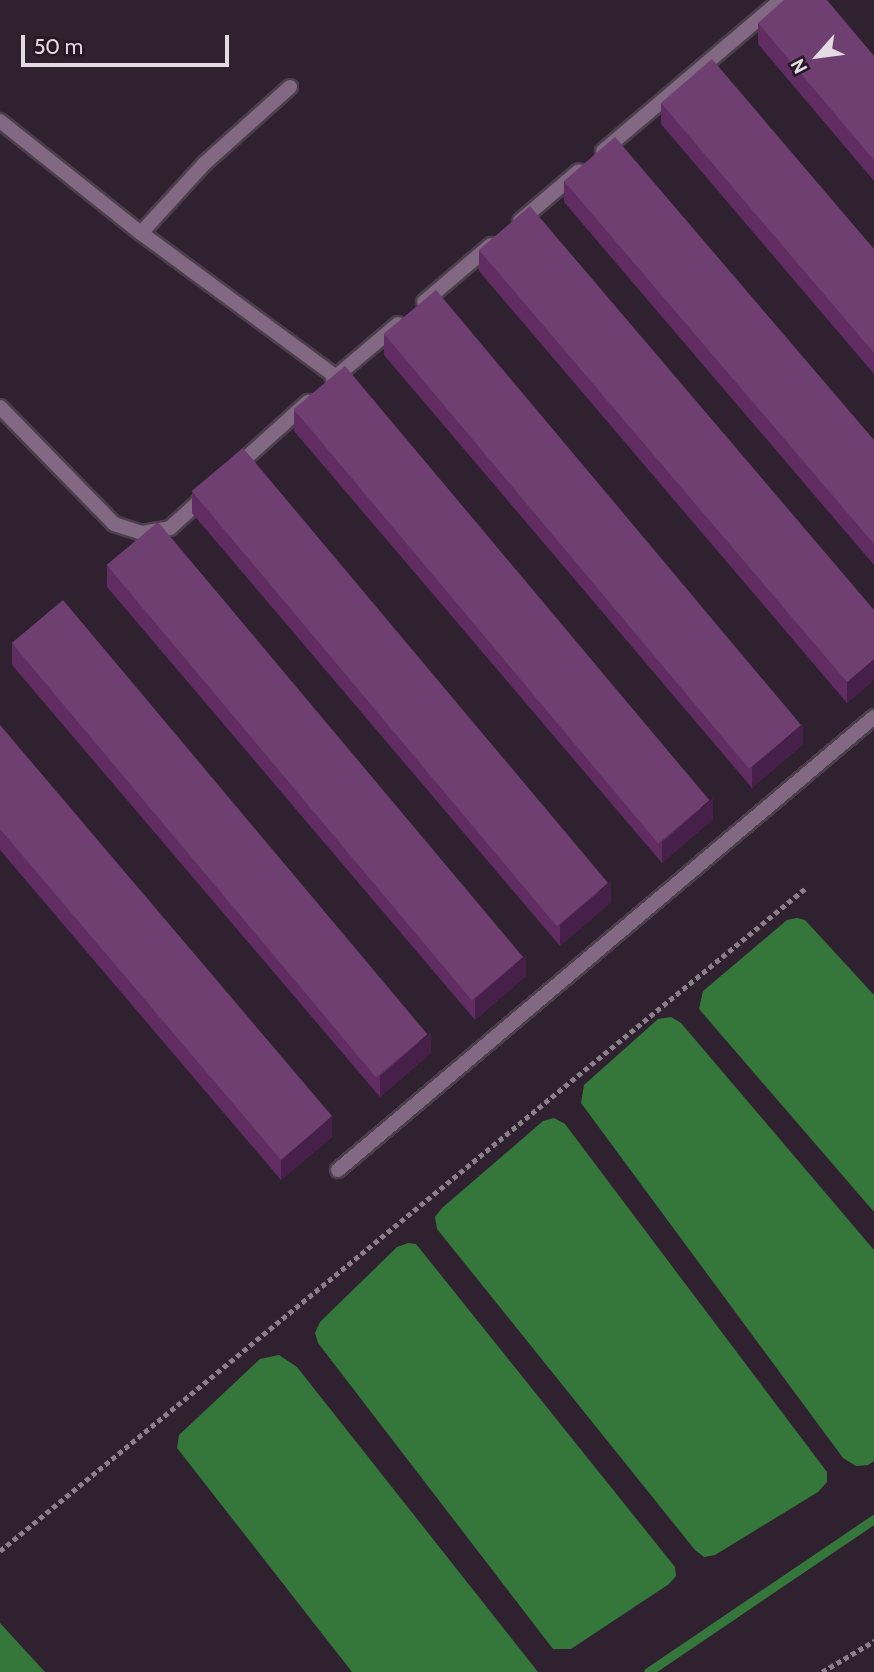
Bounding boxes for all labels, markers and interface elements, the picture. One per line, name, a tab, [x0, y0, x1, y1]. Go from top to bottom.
scale bar	[24, 21, 233, 65]
north arrow	[783, 21, 853, 91]
text: 50 m	[34, 34, 83, 59]
text: N	[786, 55, 812, 77]

